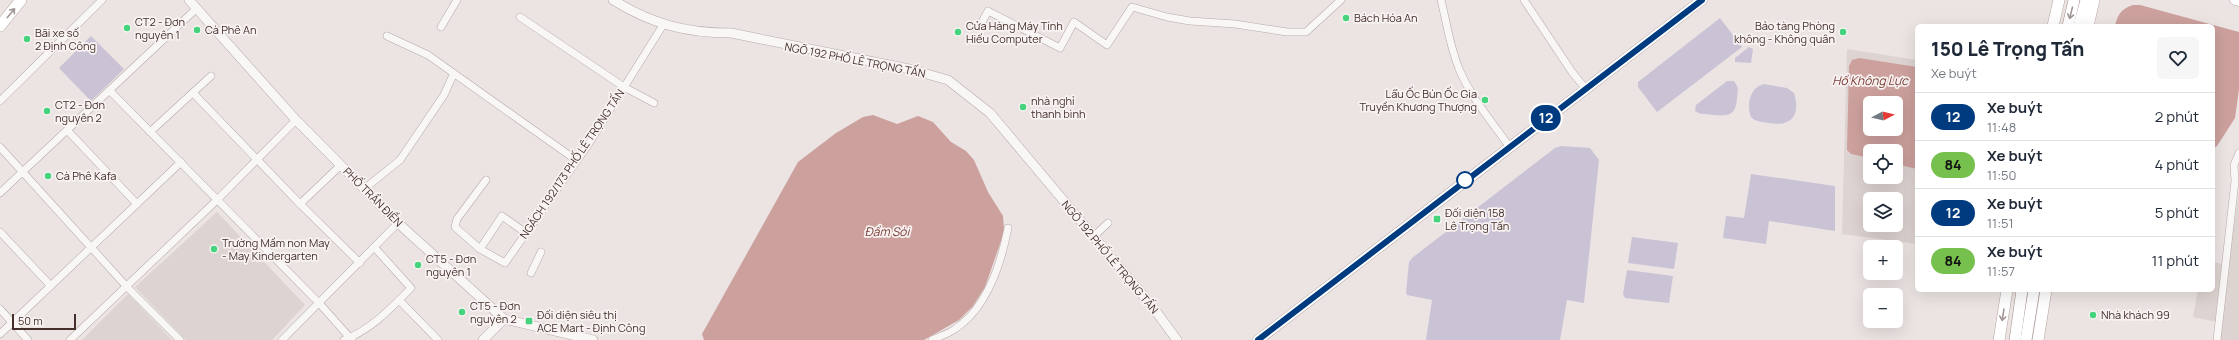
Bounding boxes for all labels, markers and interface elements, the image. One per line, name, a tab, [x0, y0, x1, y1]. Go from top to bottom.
one-way arrow	[2067, 6, 2074, 19]
one-way arrow	[6, 7, 15, 18]
place label: Bách Hóa An	[1354, 10, 1418, 25]
marker: Bách Hóa An	[1341, 13, 1351, 23]
place label: CT2 - Đơn nguyên 1	[135, 14, 185, 42]
place label: Cửa Hàng Máy Tính Hiếu Computer	[966, 18, 1063, 46]
place label: Bảo tàng Phòng không - Không quân	[1734, 18, 1835, 46]
place label: Cà Phê An	[205, 22, 257, 37]
marker: CT2 - Đơn nguyên 1	[122, 23, 132, 33]
place label: Bãi xe số 2 Định Công	[35, 25, 96, 53]
marker: Cà Phê An	[192, 25, 202, 35]
marker: Cửa Hàng Máy Tính Hiếu Computer	[953, 27, 963, 37]
marker: Bảo tàng Phòng không - Không quân	[1838, 27, 1848, 37]
marker: Bãi xe số 2 Định Công	[22, 34, 32, 44]
text: 150 Lê Trọng Tấn	[1931, 36, 2084, 62]
button: heart	[2157, 37, 2199, 79]
street label: NGÕ 192 PHỐ LÊ TRỌNG TẤN	[783, 38, 927, 81]
text: Xe buýt	[1931, 64, 1977, 82]
water label: Hồ Không Lực	[1832, 72, 1909, 89]
street label: NGÁCH 192/173 PHỐ LÊ TRỌNG TẤN	[516, 86, 627, 241]
place label: Lẩu Ốc Bún Ốc Gia Truyền Khương Thượng	[1359, 86, 1477, 114]
place label: nhà nghỉ thanh bình	[1031, 93, 1085, 121]
marker: Lẩu Ốc Bún Ốc Gia Truyền Khương Thượng	[1480, 95, 1490, 105]
north arrow	[1863, 96, 1903, 136]
map controls	[1863, 96, 1903, 328]
place label: CT2 - Đơn nguyên 2	[55, 97, 105, 125]
text: Xe buýt	[1987, 97, 2043, 118]
marker: nhà nghỉ thanh bình	[1018, 102, 1028, 112]
line badge: 12	[1528, 105, 1564, 131]
marker: CT2 - Đơn nguyên 2	[42, 106, 52, 116]
text: 2 phút	[2155, 106, 2199, 127]
text: 12	[1946, 107, 1960, 126]
text: 12	[1539, 108, 1553, 127]
text: 11:48	[1987, 118, 2016, 136]
button: locate	[1863, 144, 1903, 184]
text: Xe buýt	[1987, 145, 2043, 166]
text: 4 phút	[2154, 154, 2199, 175]
text: 84	[1944, 155, 1962, 174]
street label: PHỐ TRẦN ĐIỀN	[340, 164, 406, 230]
text: 11:50	[1987, 166, 2016, 184]
place label: Cà Phê Kafa	[56, 168, 116, 183]
marker: Cà Phê Kafa	[43, 171, 53, 181]
unlabelled marker	[1456, 171, 1474, 189]
button: layers	[1863, 192, 1903, 232]
text: Xe buýt	[1987, 193, 2043, 214]
street label: NGÕ 192 PHỐ LÊ TRỌNG TẤN	[1059, 197, 1162, 316]
text: 5 phút	[2155, 202, 2199, 223]
text: 12	[1946, 203, 1960, 222]
place label: Đối diện 158 Lê Trọng Tấn	[1445, 205, 1509, 233]
marker: Đối diện 158 Lê Trọng Tấn	[1432, 214, 1442, 224]
text: 11:51	[1987, 214, 2014, 232]
water label: Đầm Sòi	[865, 223, 911, 240]
place label: Trường Mầm non May - May Kindergarten	[222, 235, 330, 263]
button: +	[1863, 240, 1903, 280]
text: Xe buýt	[1987, 241, 2043, 262]
marker: Trường Mầm non May - May Kindergarten	[209, 244, 219, 254]
text: 11 phút	[2152, 250, 2199, 271]
place label: CT5 - Đơn nguyên 1	[426, 251, 476, 279]
text: 84	[1944, 251, 1962, 270]
marker: CT5 - Đơn nguyên 1	[413, 260, 423, 270]
text: 11:57	[1987, 262, 2015, 280]
button: −	[1863, 288, 1903, 328]
place label: CT5 - Đơn nguyên 2	[470, 298, 520, 326]
marker: CT5 - Đơn nguyên 2	[457, 307, 467, 317]
place label: Đối diện siêu thị ACE Mart - Định Công	[537, 307, 645, 335]
place label: Nhà khách 99	[2101, 307, 2170, 322]
one-way arrow	[1999, 308, 2007, 321]
marker: Nhà khách 99	[2088, 310, 2098, 320]
scale bar	[12, 312, 76, 331]
text: 50 m	[18, 313, 43, 328]
marker: Đối diện siêu thị ACE Mart - Định Công	[524, 316, 534, 326]

